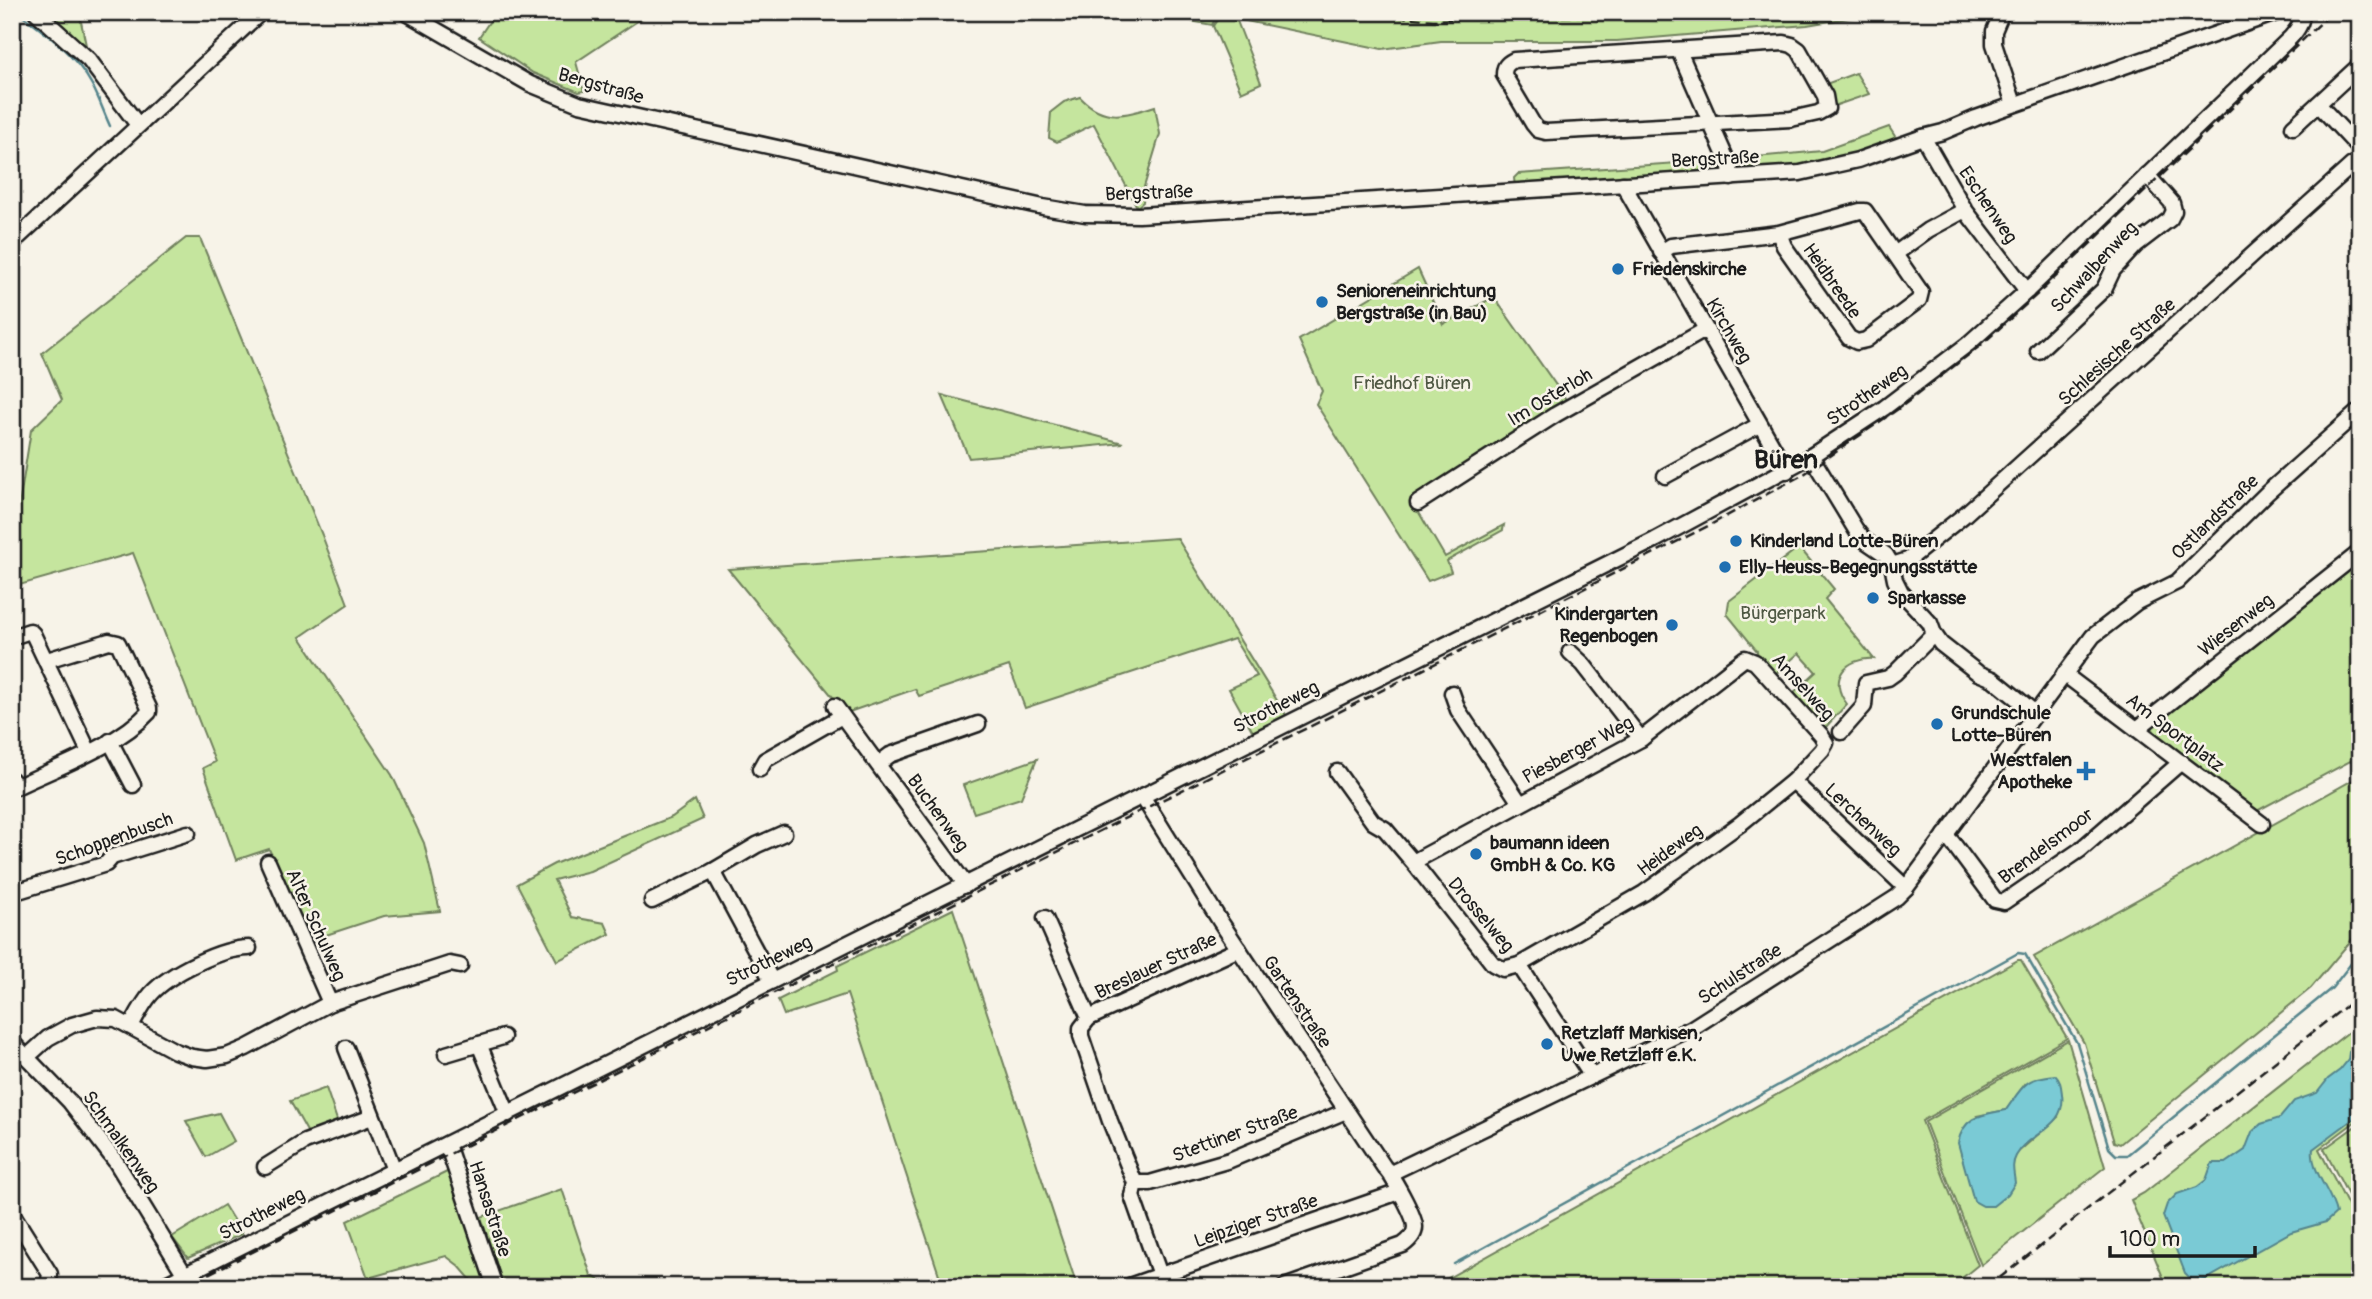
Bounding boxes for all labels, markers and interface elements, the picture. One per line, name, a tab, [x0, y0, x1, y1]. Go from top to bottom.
street label: Bergstraße	[555, 62, 647, 110]
street label: Bergstraße	[1670, 145, 1760, 173]
street label: Eschenweg	[1953, 162, 2023, 248]
street label: Bergstraße	[1105, 179, 1194, 207]
street label: Schwalbenweg	[2045, 216, 2143, 318]
street label: Heidbreede	[1797, 239, 1867, 324]
place label: Friedenskirche	[1632, 257, 1747, 281]
marker: Friedenskirche	[1610, 261, 1626, 277]
place label: Senioreneinrichtung Bergstraße (in Bau)	[1336, 279, 1497, 325]
street label: Schlesische Straße	[2053, 292, 2181, 411]
marker: Senioreneinrichtung Bergstraße (in Bau)	[1314, 294, 1330, 310]
street label: Kirchweg	[1701, 294, 1757, 368]
street label: Strotheweg	[1822, 358, 1912, 432]
street label: Im Osterloh	[1503, 362, 1597, 432]
park label: Friedhof Büren	[1353, 371, 1471, 395]
district label: Büren	[1754, 444, 1818, 476]
street label: Ostlandstraße	[2166, 469, 2264, 565]
place label: Kinderland Lotte-Büren	[1750, 529, 1939, 553]
marker: Kinderland Lotte-Büren	[1728, 533, 1744, 549]
place label: Elly-Heuss-Begegnungsstätte	[1739, 555, 1978, 579]
marker: Elly-Heuss-Begegnungsstätte	[1717, 559, 1733, 575]
place label: Sparkasse	[1887, 586, 1966, 610]
street label: Wiesenweg	[2194, 588, 2278, 662]
marker: Sparkasse	[1865, 590, 1881, 606]
park label: Bürgerpark	[1740, 601, 1826, 625]
place label: Kindergarten Regenbogen	[1554, 602, 1658, 648]
marker: Kindergarten Regenbogen	[1664, 617, 1680, 633]
street label: Amselweg	[1766, 648, 1840, 726]
street label: Strotheweg	[1229, 675, 1323, 739]
street label: Am Sportplatz	[2121, 688, 2229, 778]
place label: Grundschule Lotte-Büren	[1951, 701, 2052, 747]
street label: Piesberger Weg	[1518, 711, 1638, 789]
marker: Grundschule Lotte-Büren	[1929, 716, 1945, 732]
place label: Westfalen Apotheke	[1990, 748, 2073, 794]
marker: Westfalen Apotheke	[2078, 763, 2094, 779]
street label: Buchenweg	[902, 769, 974, 857]
street label: Lerchenweg	[1819, 778, 1907, 862]
street label: Brendelsmoor	[1994, 802, 2098, 890]
street label: Schoppenbusch	[52, 807, 176, 871]
street label: Heideweg	[1633, 818, 1707, 882]
place label: baumann ideen GmbH & Co. KG	[1490, 831, 1616, 877]
marker: baumann ideen GmbH & Co. KG	[1468, 846, 1484, 862]
street label: Alter Schulweg	[281, 865, 351, 985]
street label: Drosselweg	[1443, 872, 1519, 958]
street label: Breslauer Straße	[1091, 927, 1221, 1005]
street label: Strotheweg	[722, 930, 816, 992]
street label: Schulstraße	[1694, 938, 1787, 1010]
street label: Gartenstraße	[1257, 951, 1337, 1053]
place label: Retzlaff Markisen, Uwe Retzlaff e.K.	[1561, 1021, 1703, 1067]
marker: Retzlaff Markisen, Uwe Retzlaff e.K.	[1539, 1036, 1555, 1052]
street label: Schmalkenweg	[77, 1086, 165, 1198]
street label: Stettiner Straße	[1169, 1100, 1302, 1168]
street label: Hansastraße	[463, 1158, 517, 1261]
street label: Strotheweg	[215, 1182, 309, 1246]
street label: Leipziger Straße	[1191, 1188, 1322, 1253]
scale bar	[2110, 1215, 2255, 1259]
text: 100 m	[2120, 1226, 2180, 1253]

